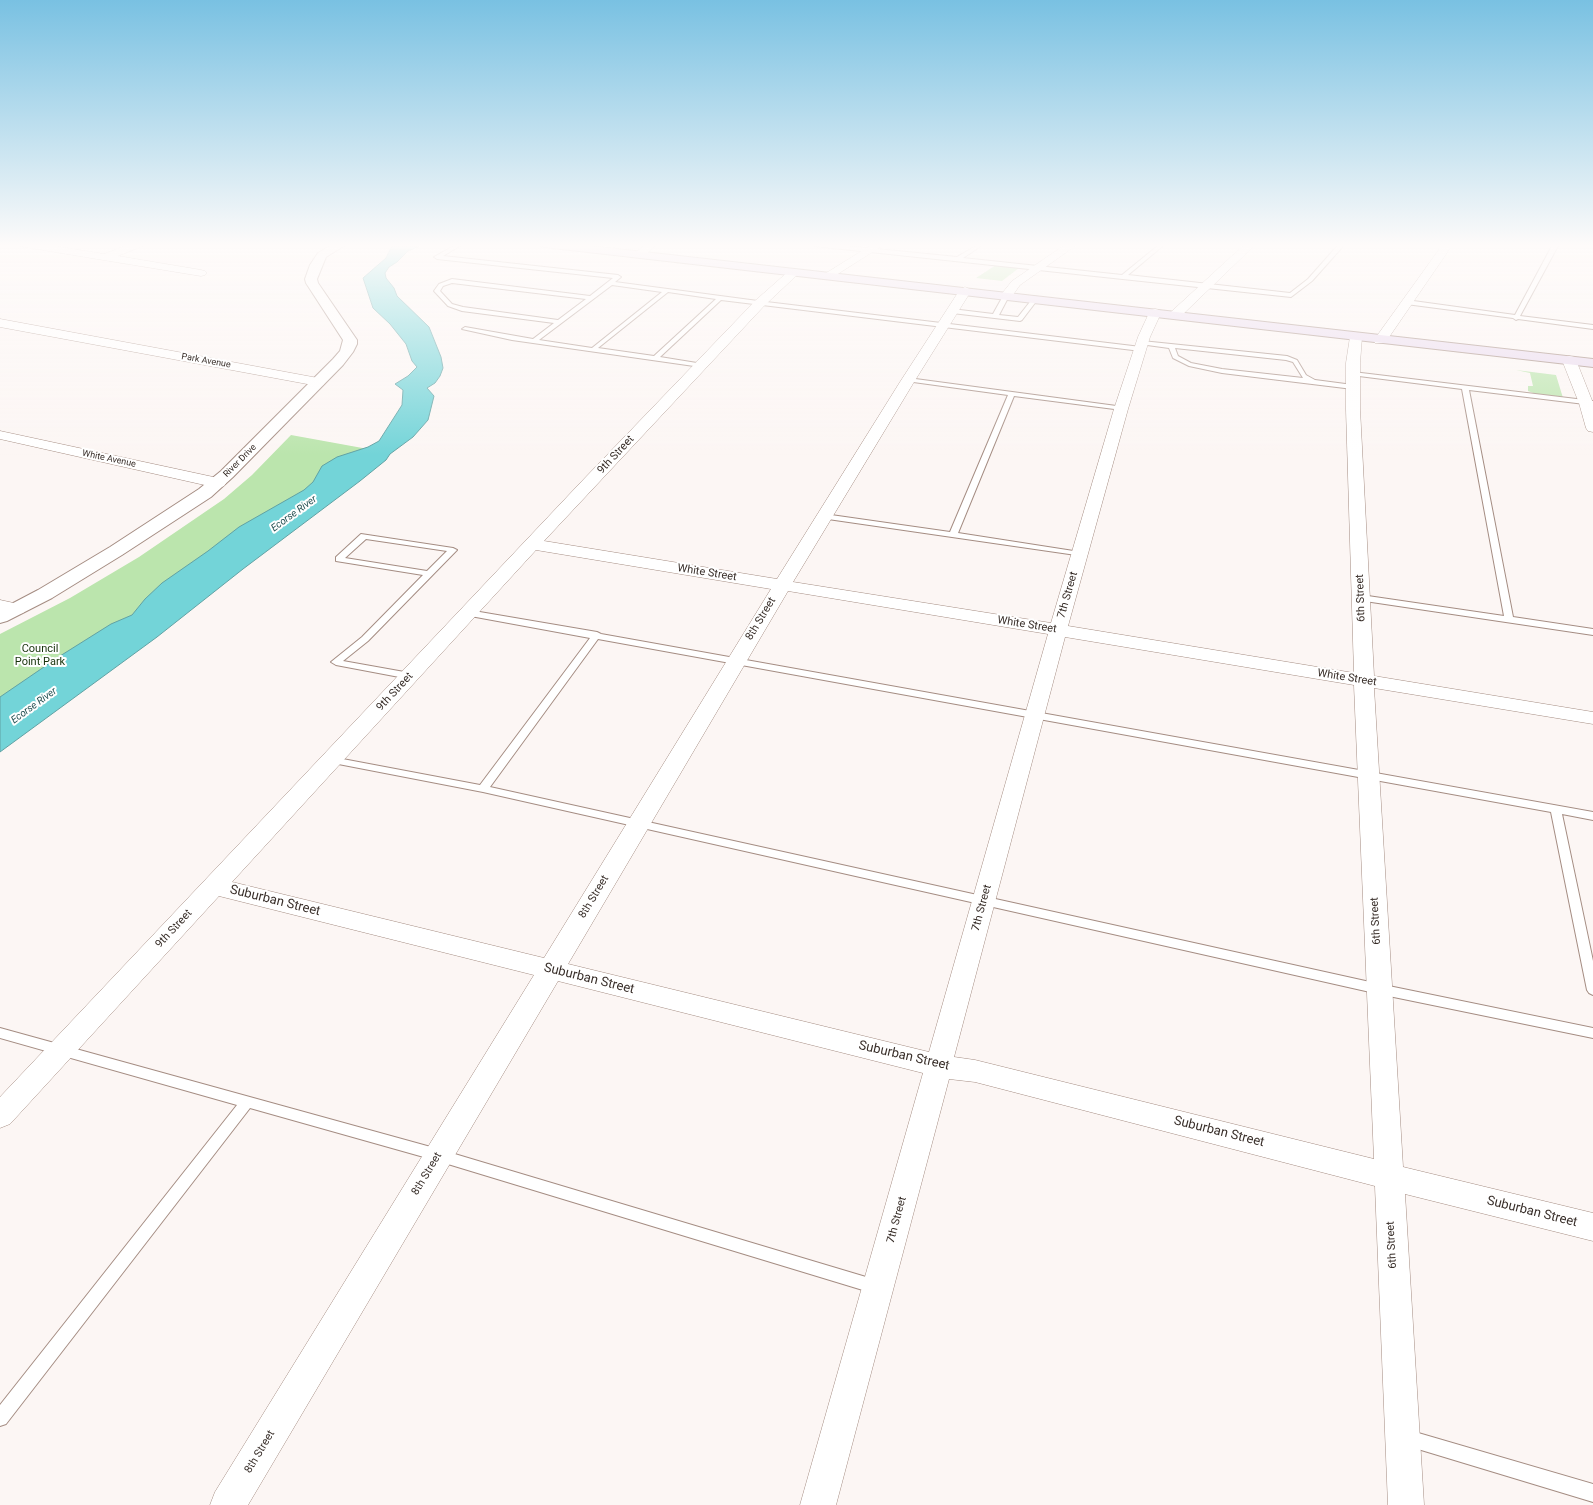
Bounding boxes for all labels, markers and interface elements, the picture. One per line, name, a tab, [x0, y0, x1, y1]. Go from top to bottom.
street label: Park Avenue	[181, 351, 231, 371]
street label: 9th Street	[595, 433, 637, 477]
street label: River Drive	[221, 442, 259, 480]
street label: White Avenue	[81, 448, 137, 470]
water label: Ecorse River	[269, 493, 319, 535]
street label: White Street	[676, 562, 738, 584]
street label: 7th Street	[1055, 570, 1081, 620]
street label: 6th Street	[1354, 574, 1368, 622]
street label: 8th Street	[743, 595, 779, 643]
street label: White Street	[996, 614, 1058, 636]
park label: Council Point Park	[15, 642, 65, 668]
street label: White Street	[1316, 667, 1378, 689]
street label: 9th Street	[374, 670, 416, 714]
water label: Ecorse River	[9, 685, 59, 727]
street label: 8th Street	[576, 873, 612, 921]
street label: Suburban Street	[228, 882, 322, 920]
street label: 7th Street	[969, 883, 995, 933]
street label: 6th Street	[1368, 897, 1384, 945]
street label: 9th Street	[153, 907, 195, 951]
street label: Suburban Street	[542, 960, 636, 998]
street label: Suburban Street	[857, 1038, 951, 1074]
street label: Suburban Street	[1172, 1113, 1266, 1151]
street label: 8th Street	[409, 1150, 445, 1198]
street label: Suburban Street	[1485, 1193, 1579, 1231]
street label: 7th Street	[884, 1195, 910, 1245]
street label: 6th Street	[1384, 1221, 1400, 1269]
street label: 8th Street	[242, 1428, 278, 1476]

